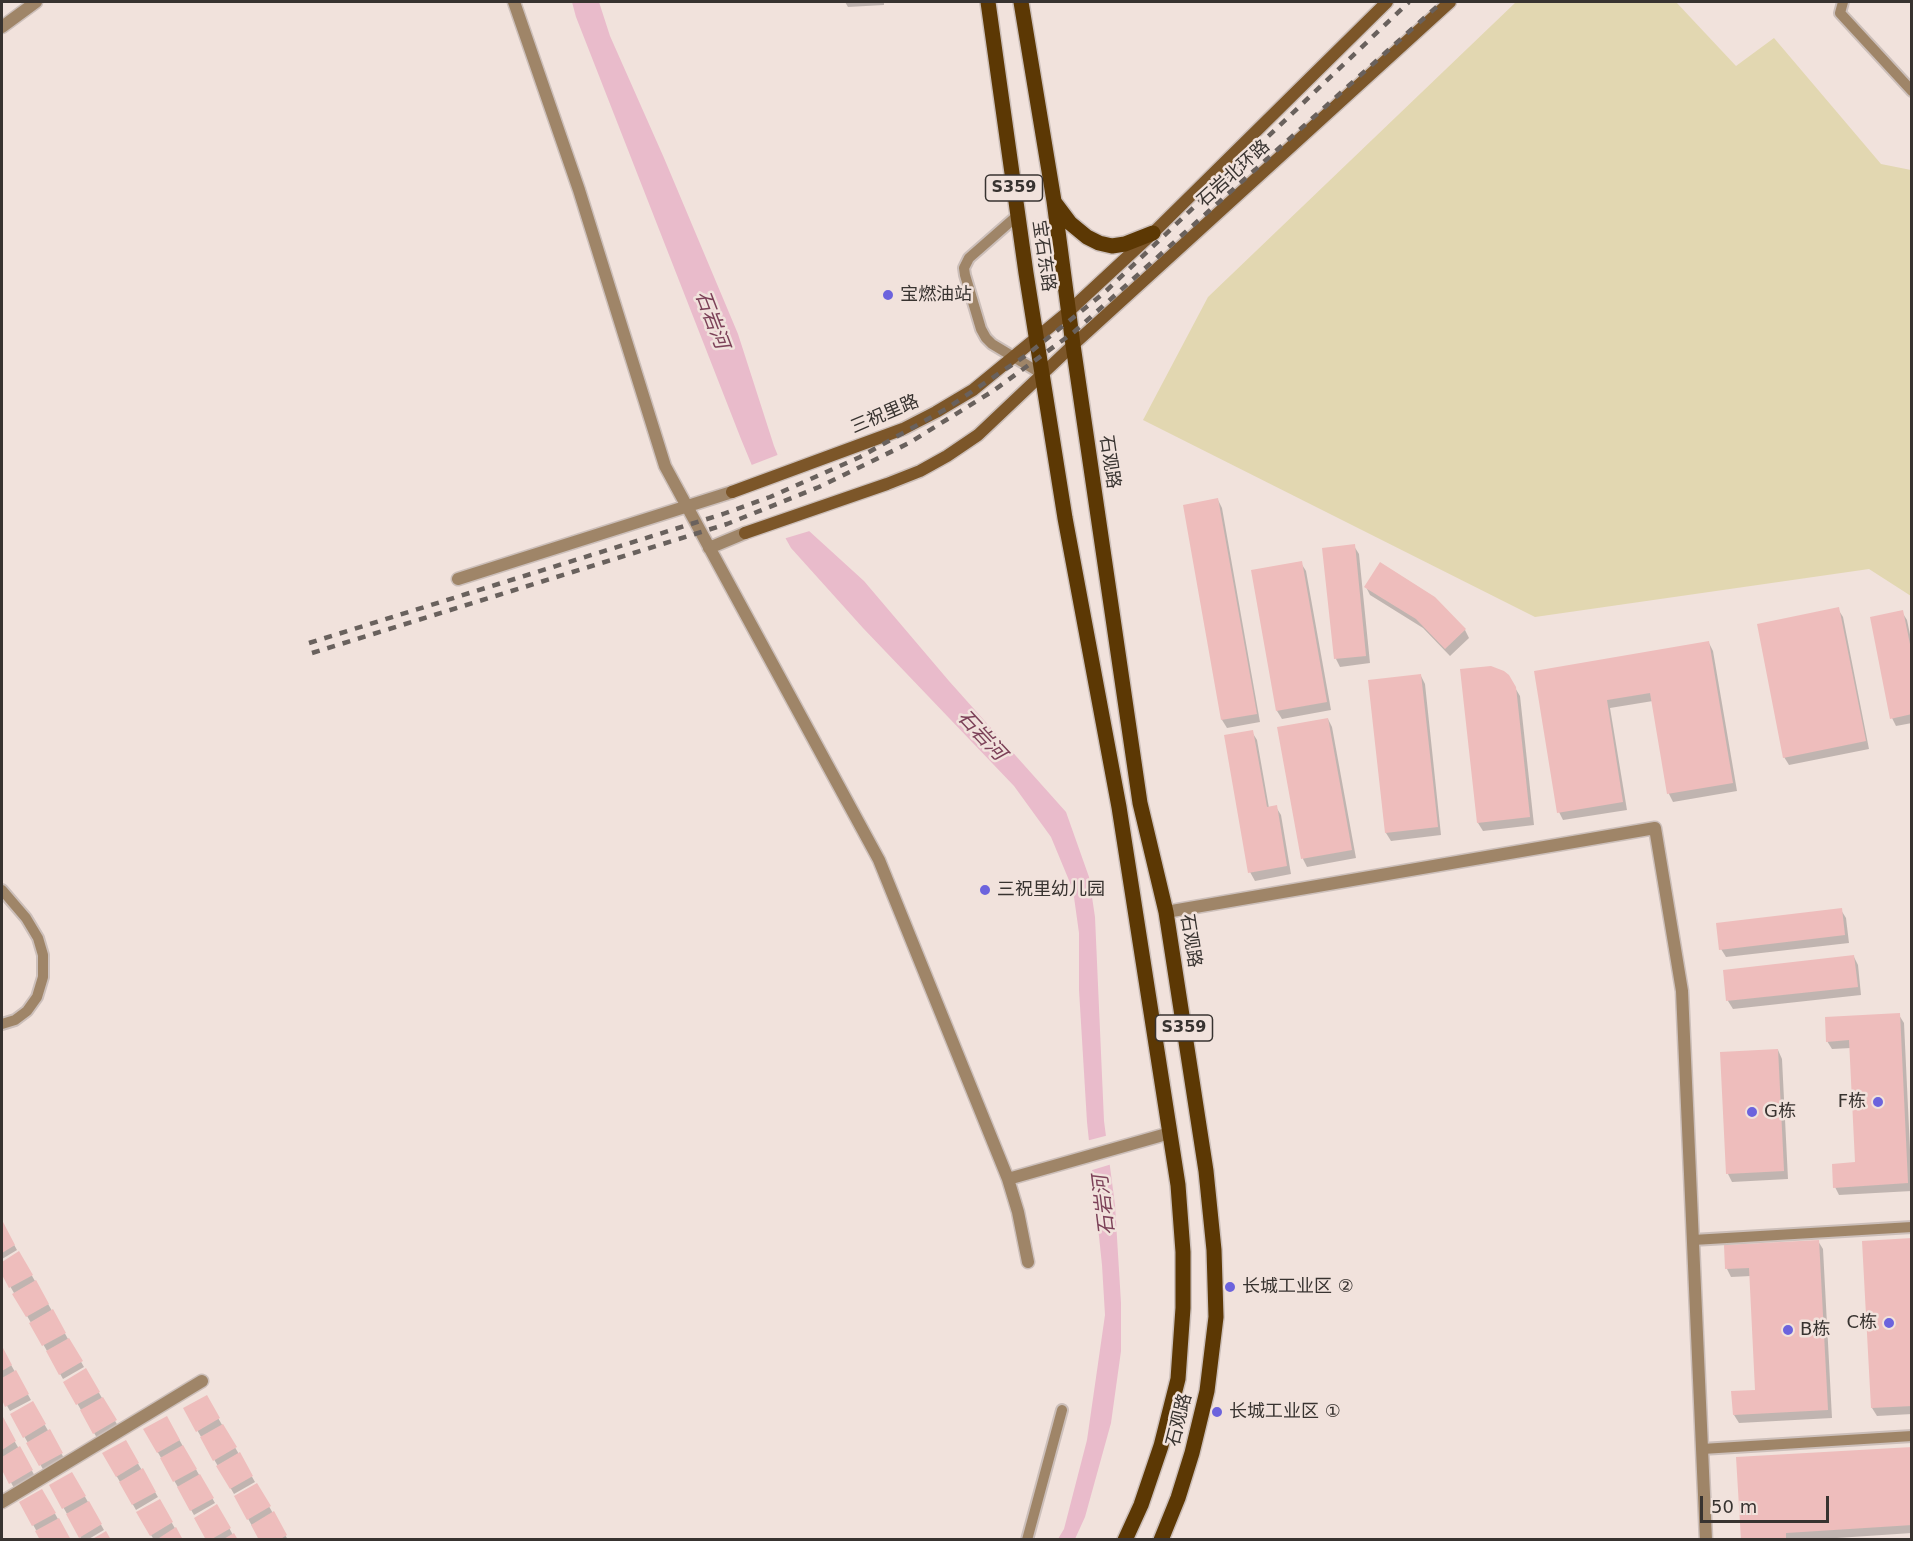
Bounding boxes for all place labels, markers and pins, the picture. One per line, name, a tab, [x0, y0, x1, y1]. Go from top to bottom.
place label: 宝燃油站	[900, 284, 972, 306]
marker: 宝燃油站	[881, 288, 895, 302]
place label: 三祝里幼儿园	[997, 879, 1105, 901]
marker: 三祝里幼儿园	[978, 883, 992, 897]
place label: F栋	[1838, 1091, 1866, 1113]
marker: F栋	[1871, 1095, 1885, 1109]
place label: G栋	[1764, 1101, 1796, 1123]
marker: G栋	[1745, 1105, 1759, 1119]
place label: 长城工业区 ②	[1242, 1276, 1354, 1298]
marker: 长城工业区 ②	[1223, 1280, 1237, 1294]
place label: C栋	[1846, 1312, 1877, 1334]
marker: C栋	[1882, 1316, 1896, 1330]
place label: B栋	[1800, 1319, 1830, 1341]
marker: B栋	[1781, 1323, 1795, 1337]
place label: 长城工业区 ①	[1229, 1401, 1341, 1423]
marker: 长城工业区 ①	[1210, 1405, 1224, 1419]

